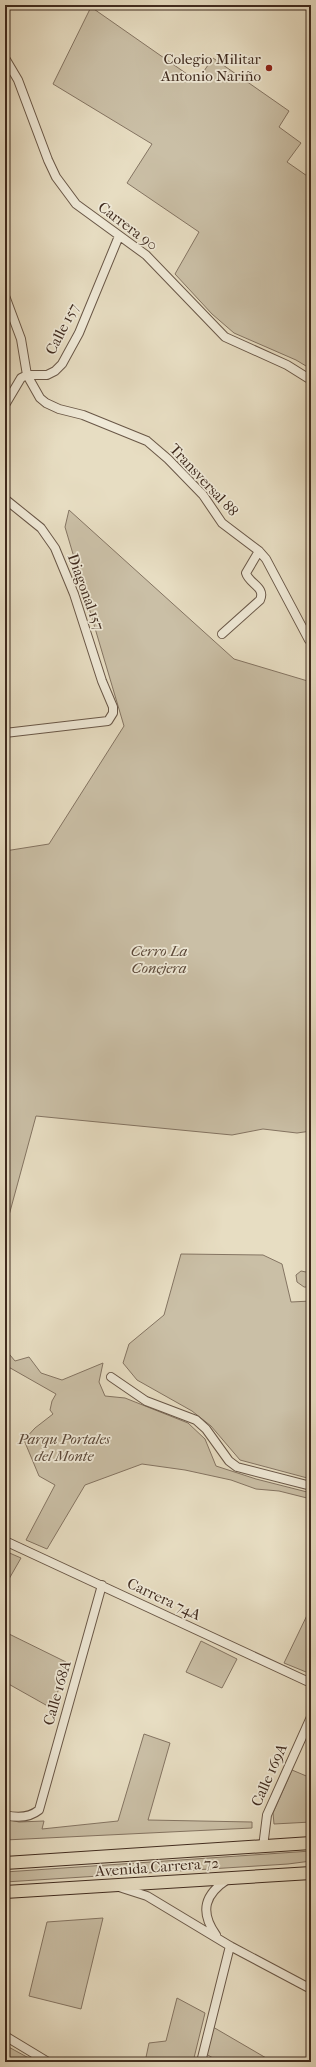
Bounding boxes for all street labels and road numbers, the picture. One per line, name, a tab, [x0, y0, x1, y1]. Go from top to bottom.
street label: Carrera 90	[95, 198, 161, 254]
street label: Calle 157	[42, 300, 82, 358]
street label: Transversal 88	[166, 440, 242, 520]
street label: Diagonal 157	[64, 551, 108, 633]
street label: Carrera 74A	[124, 1574, 204, 1624]
street label: Calle 168A	[39, 1658, 75, 1727]
street label: Calle 169A	[247, 1741, 291, 1809]
street label: Avenida Carrera 72	[94, 1854, 220, 1880]

